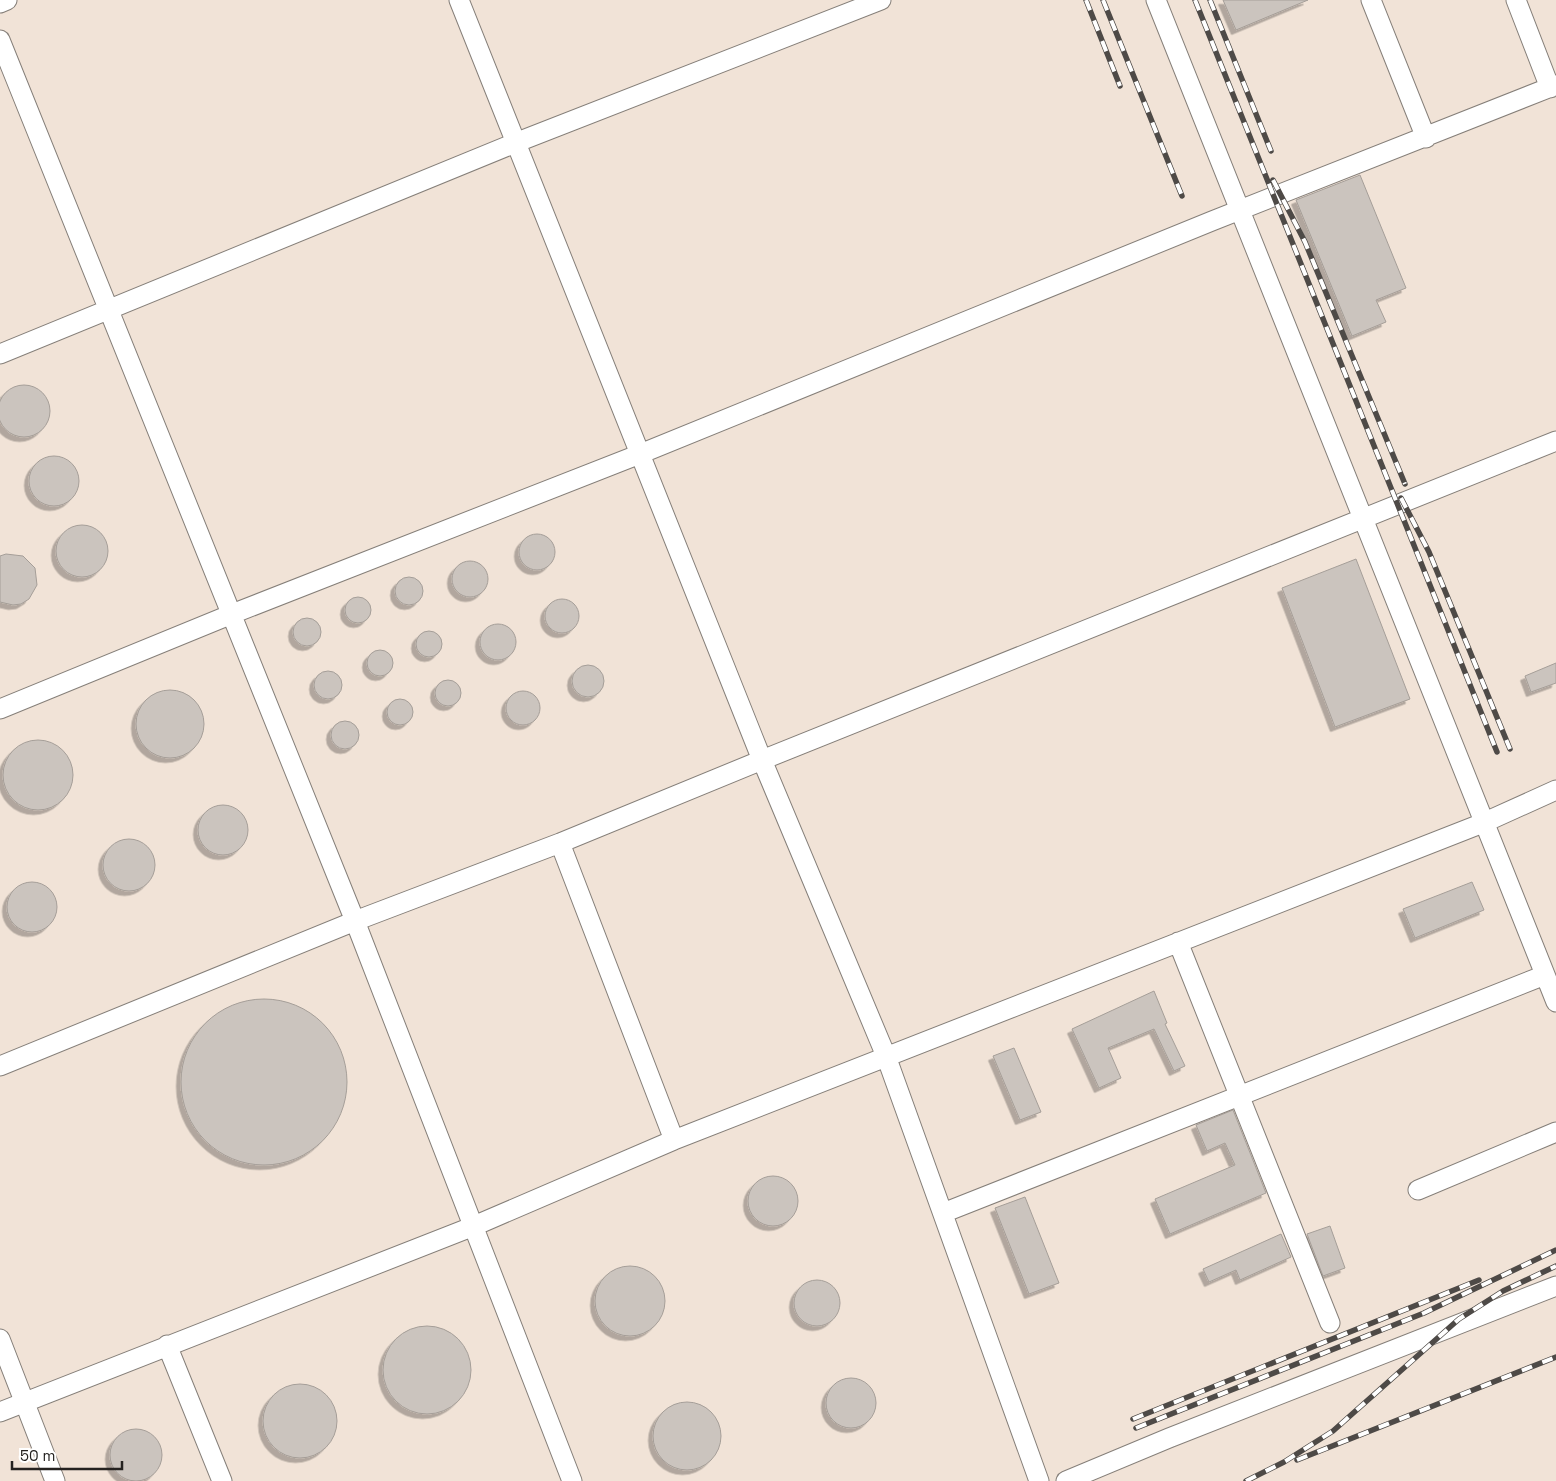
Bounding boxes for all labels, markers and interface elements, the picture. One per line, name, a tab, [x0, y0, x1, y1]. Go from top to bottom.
scale bar	[12, 1438, 122, 1470]
text: 50 m	[20, 1446, 55, 1465]

